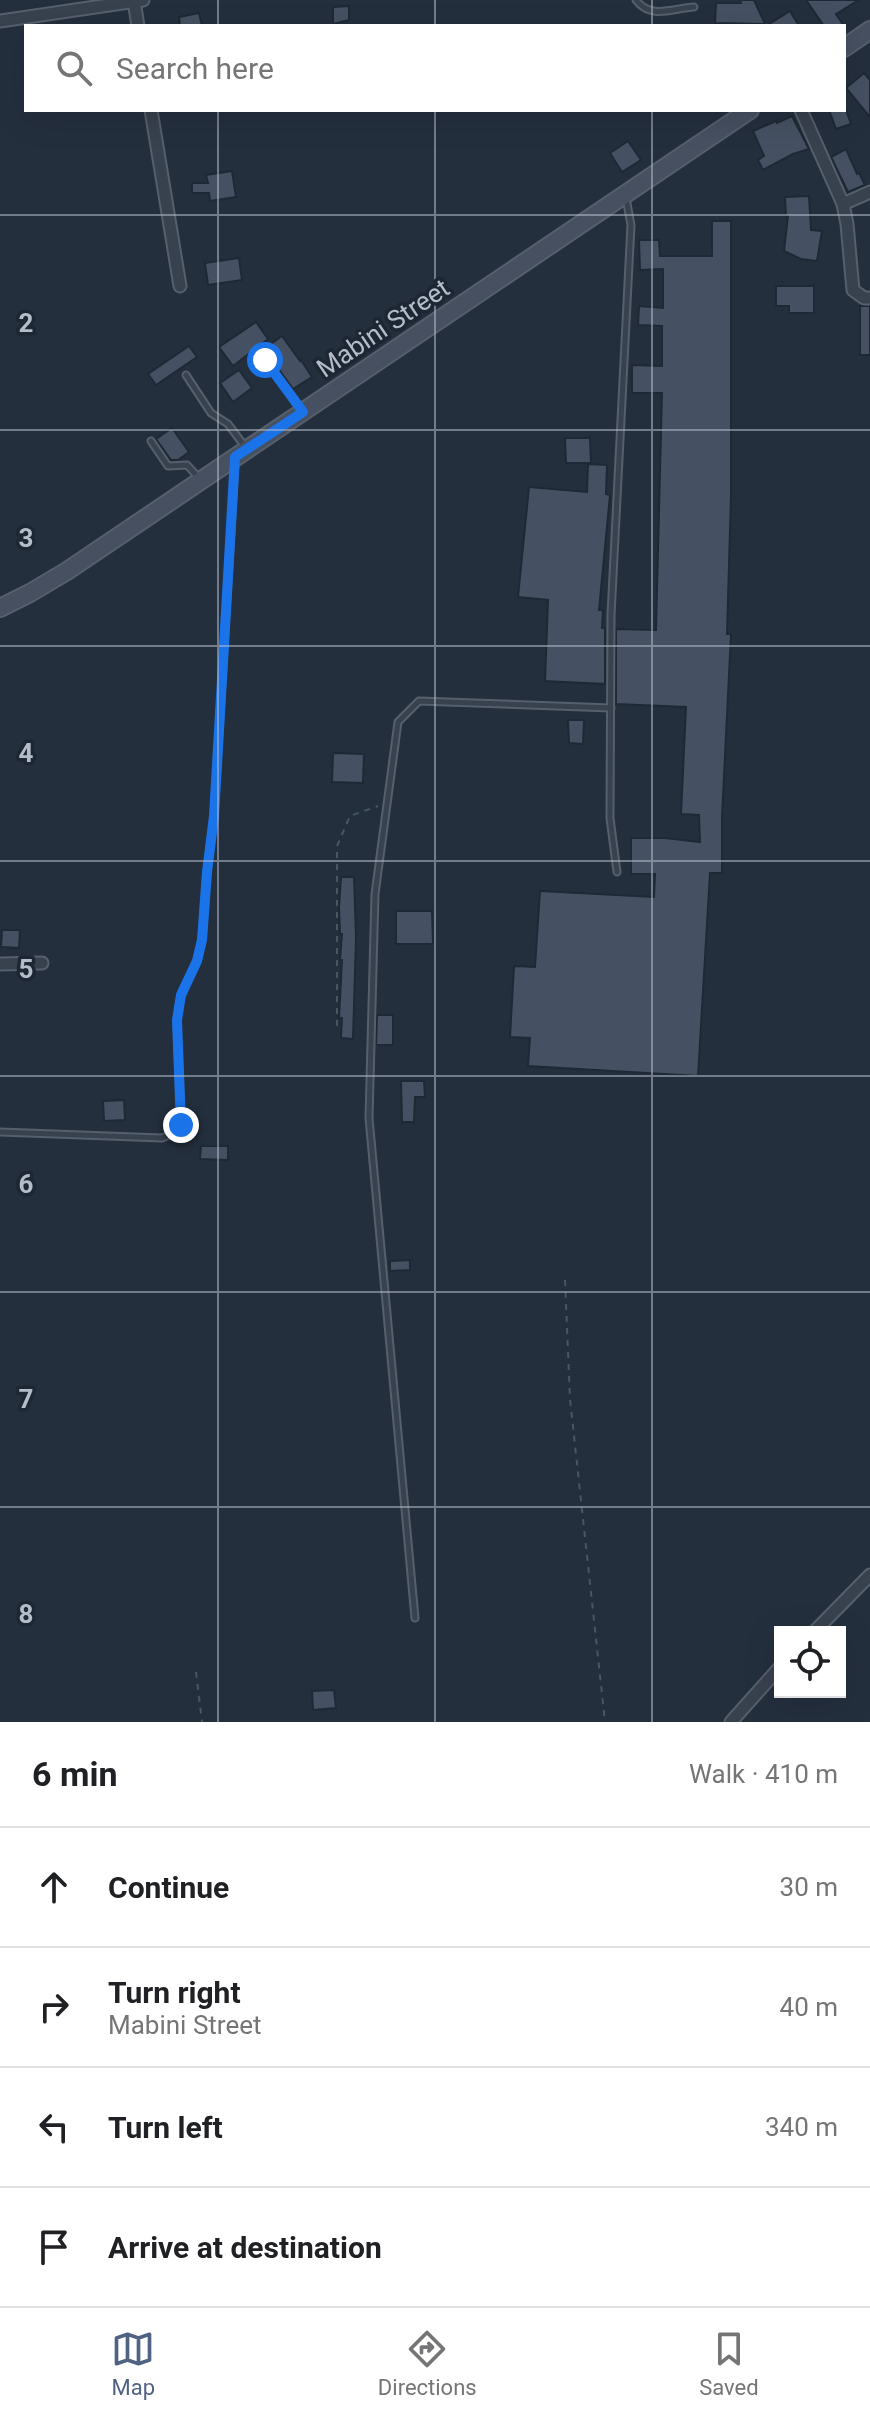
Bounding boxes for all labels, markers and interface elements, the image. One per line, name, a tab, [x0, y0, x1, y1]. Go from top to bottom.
search box	[24, 24, 846, 112]
icon: search	[52, 46, 96, 90]
text: Search here	[116, 51, 274, 86]
street label: Mabini Street	[311, 273, 455, 383]
text: 2	[19, 308, 33, 338]
route start	[247, 342, 283, 378]
text: 3	[19, 523, 33, 553]
text: 4	[19, 738, 34, 768]
text: 5	[19, 954, 33, 984]
route end	[163, 1107, 199, 1143]
text: 6	[19, 1169, 34, 1199]
text: 7	[19, 1384, 33, 1414]
text: 8	[19, 1599, 33, 1629]
map controls	[774, 1626, 846, 1698]
button: locate	[774, 1626, 846, 1698]
text: 6 min	[32, 1754, 117, 1794]
text: Walk · 410 m	[689, 1759, 838, 1789]
icon: ahead	[32, 1865, 76, 1909]
text: Continue	[108, 1870, 229, 1905]
text: 30 m	[780, 1872, 838, 1902]
text: Turn right	[108, 1975, 241, 2010]
icon: right	[32, 1985, 76, 2029]
text: 40 m	[780, 1992, 838, 2022]
text: Mabini Street	[108, 2010, 262, 2040]
icon: left	[32, 2105, 76, 2149]
text: Turn left	[108, 2110, 223, 2145]
text: 340 m	[765, 2112, 838, 2142]
icon: arrive	[32, 2225, 76, 2269]
text: Arrive at destination	[108, 2230, 382, 2265]
tab: Map	[111, 2327, 155, 2400]
tab: Directions	[378, 2327, 477, 2400]
tab: Saved	[699, 2327, 759, 2400]

